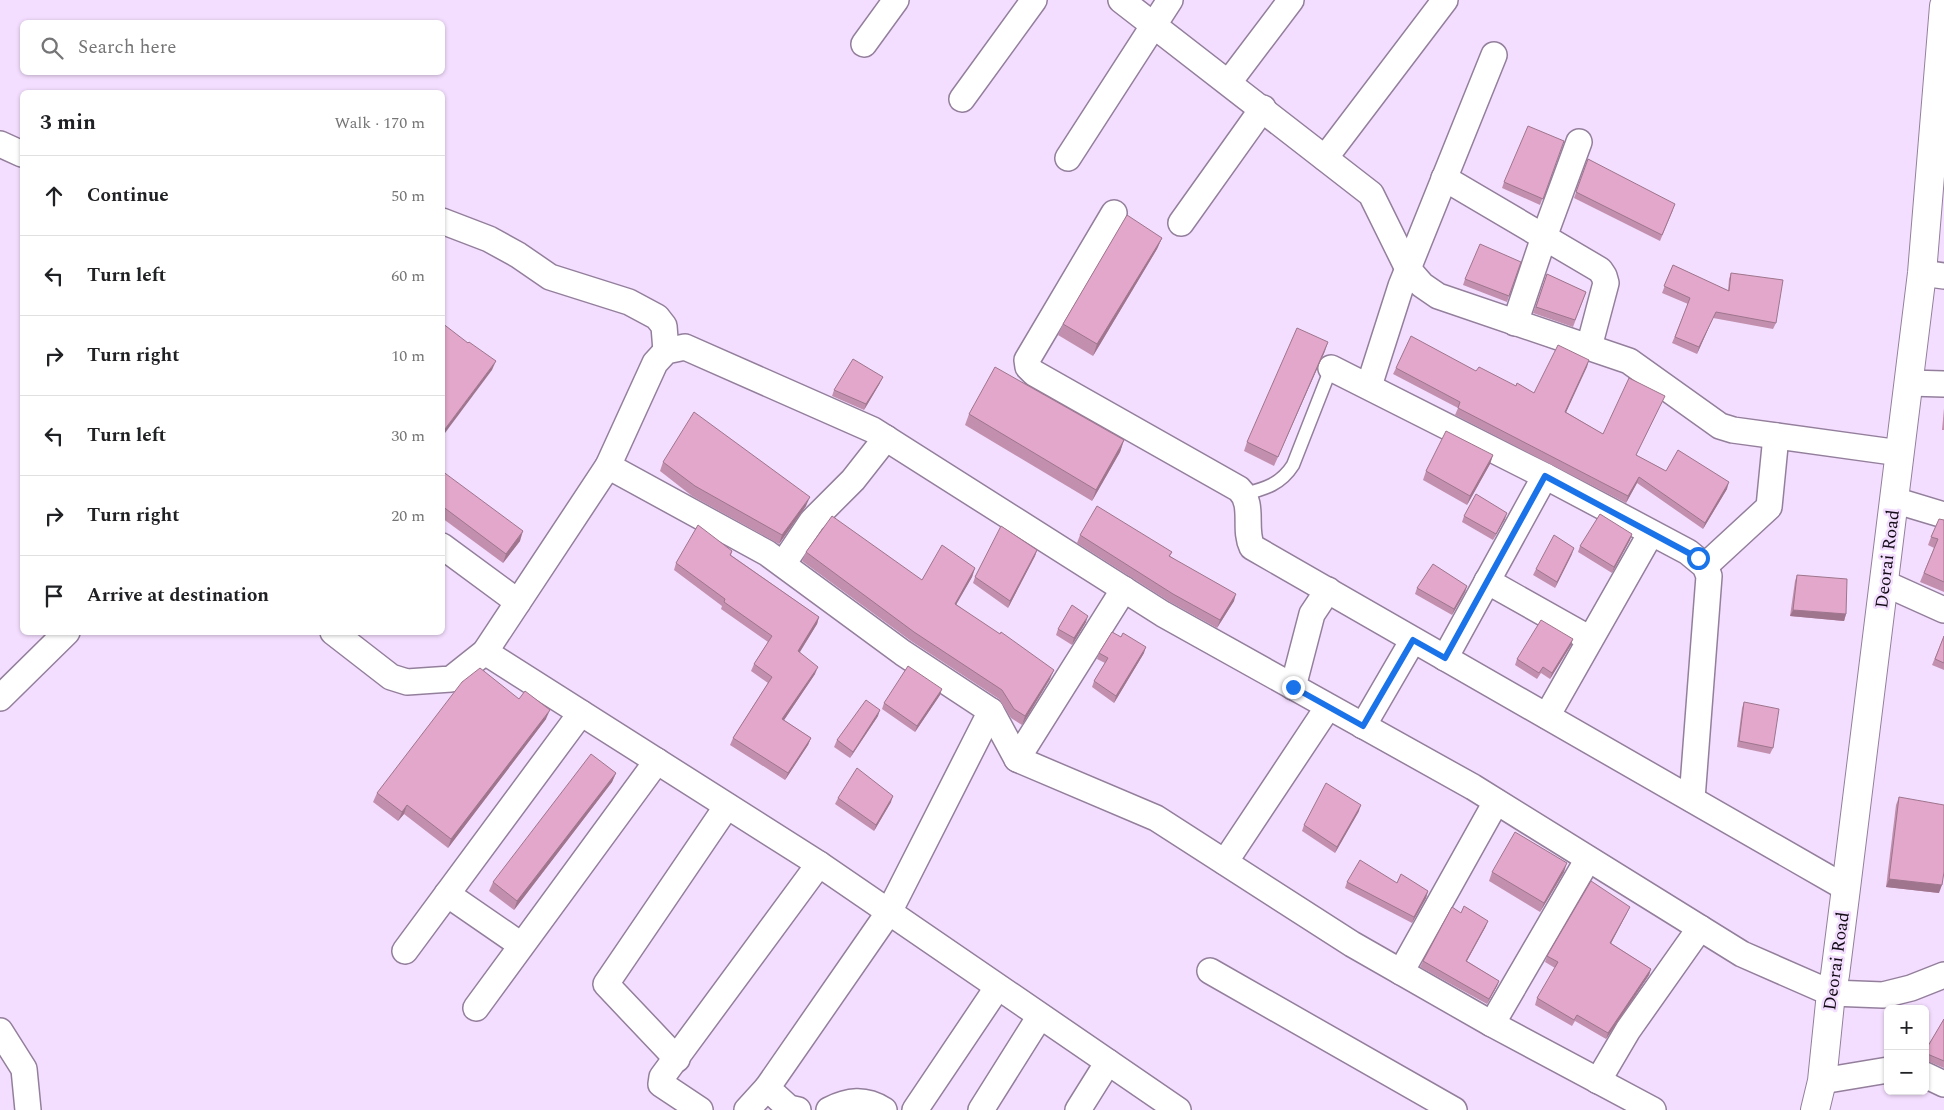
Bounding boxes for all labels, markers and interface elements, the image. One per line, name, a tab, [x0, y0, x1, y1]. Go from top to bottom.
search box	[20, 20, 445, 75]
text: Search here	[78, 33, 177, 62]
icon: search	[38, 34, 66, 62]
text: 3 min	[40, 107, 96, 139]
text: Walk · 170 m	[334, 111, 425, 135]
text: Continue	[87, 181, 169, 210]
icon: ahead	[40, 182, 68, 210]
text: 50 m	[391, 184, 425, 208]
text: Turn left	[87, 261, 166, 290]
icon: left	[40, 262, 68, 290]
text: 60 m	[391, 264, 425, 288]
text: Turn right	[87, 341, 180, 370]
icon: right	[40, 342, 68, 370]
text: 10 m	[391, 344, 425, 368]
text: Turn left	[87, 421, 166, 450]
icon: left	[40, 422, 68, 450]
text: 30 m	[391, 424, 425, 448]
text: Turn right	[87, 501, 180, 530]
icon: right	[40, 502, 68, 530]
text: 20 m	[391, 504, 425, 528]
street label: Deorai Road	[1868, 508, 1907, 610]
route start	[1687, 547, 1710, 570]
text: Arrive at destination	[87, 581, 269, 610]
icon: arrive	[40, 582, 68, 610]
route end	[1282, 676, 1305, 699]
street label: Deorai Road	[1816, 910, 1857, 1012]
map controls	[1884, 1005, 1929, 1095]
button: +	[1884, 1005, 1929, 1050]
button: −	[1884, 1050, 1929, 1095]

